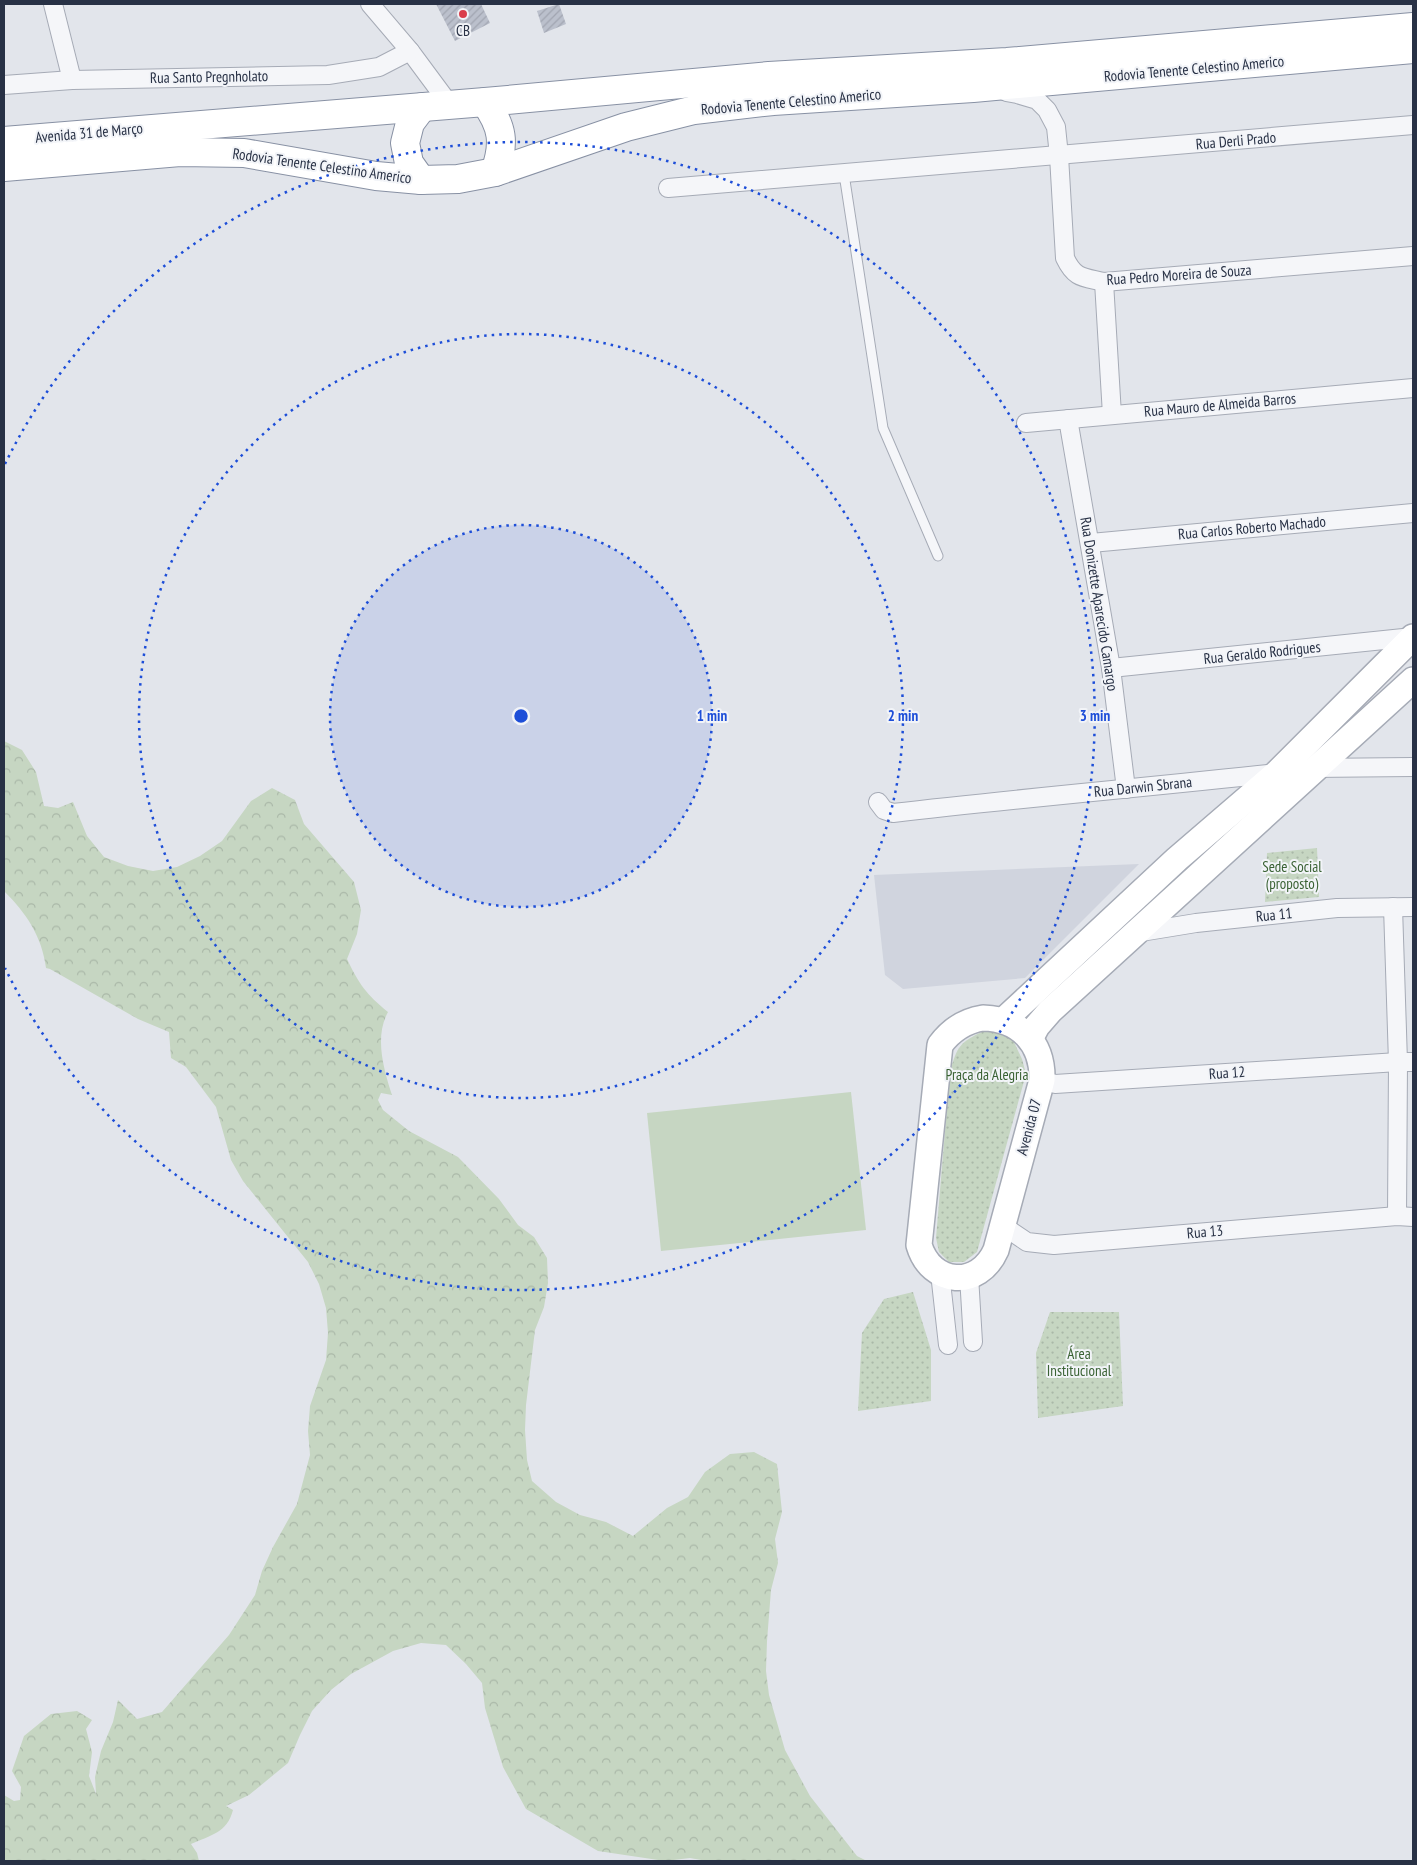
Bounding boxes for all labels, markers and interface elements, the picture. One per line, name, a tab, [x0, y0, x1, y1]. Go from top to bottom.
marker: CB	[457, 8, 469, 20]
place label: CB	[456, 21, 470, 40]
street label: Rodovia Tenente Celestino Americo	[1103, 51, 1285, 86]
street label: Rua Santo Pregnholato	[150, 66, 268, 87]
street label: Rodovia Tenente Celestino Americo	[700, 84, 882, 119]
street label: Avenida 31 de Março	[34, 118, 144, 147]
street label: Rua Derli Prado	[1195, 128, 1277, 153]
street label: Rodovia Tenente Celestino Americo	[231, 144, 413, 187]
street label: Rua Pedro Moreira de Souza	[1106, 260, 1252, 289]
street label: Rua Mauro de Almeida Barros	[1143, 388, 1297, 421]
street label: Rua Carlos Roberto Machado	[1177, 512, 1327, 543]
street label: Rua Donizette Aparecido Camargo	[1076, 516, 1123, 692]
street label: Rua Geraldo Rodrigues	[1203, 637, 1321, 668]
text: 1 min	[697, 706, 727, 725]
text: 2 min	[888, 706, 918, 725]
text: 3 min	[1080, 706, 1110, 725]
centre of rings	[512, 707, 530, 725]
street label: Rua Darwin Sbrana	[1093, 772, 1193, 801]
park label: Sede Social (proposto)	[1262, 857, 1322, 893]
street label: Rua 11	[1255, 903, 1293, 926]
street label: Rua 12	[1208, 1062, 1246, 1083]
park label: Praça da Alegria	[946, 1065, 1028, 1084]
street label: Avenida 07	[1012, 1097, 1045, 1157]
street label: Rua 13	[1186, 1220, 1224, 1243]
park label: Área Institucional	[1047, 1344, 1112, 1380]

